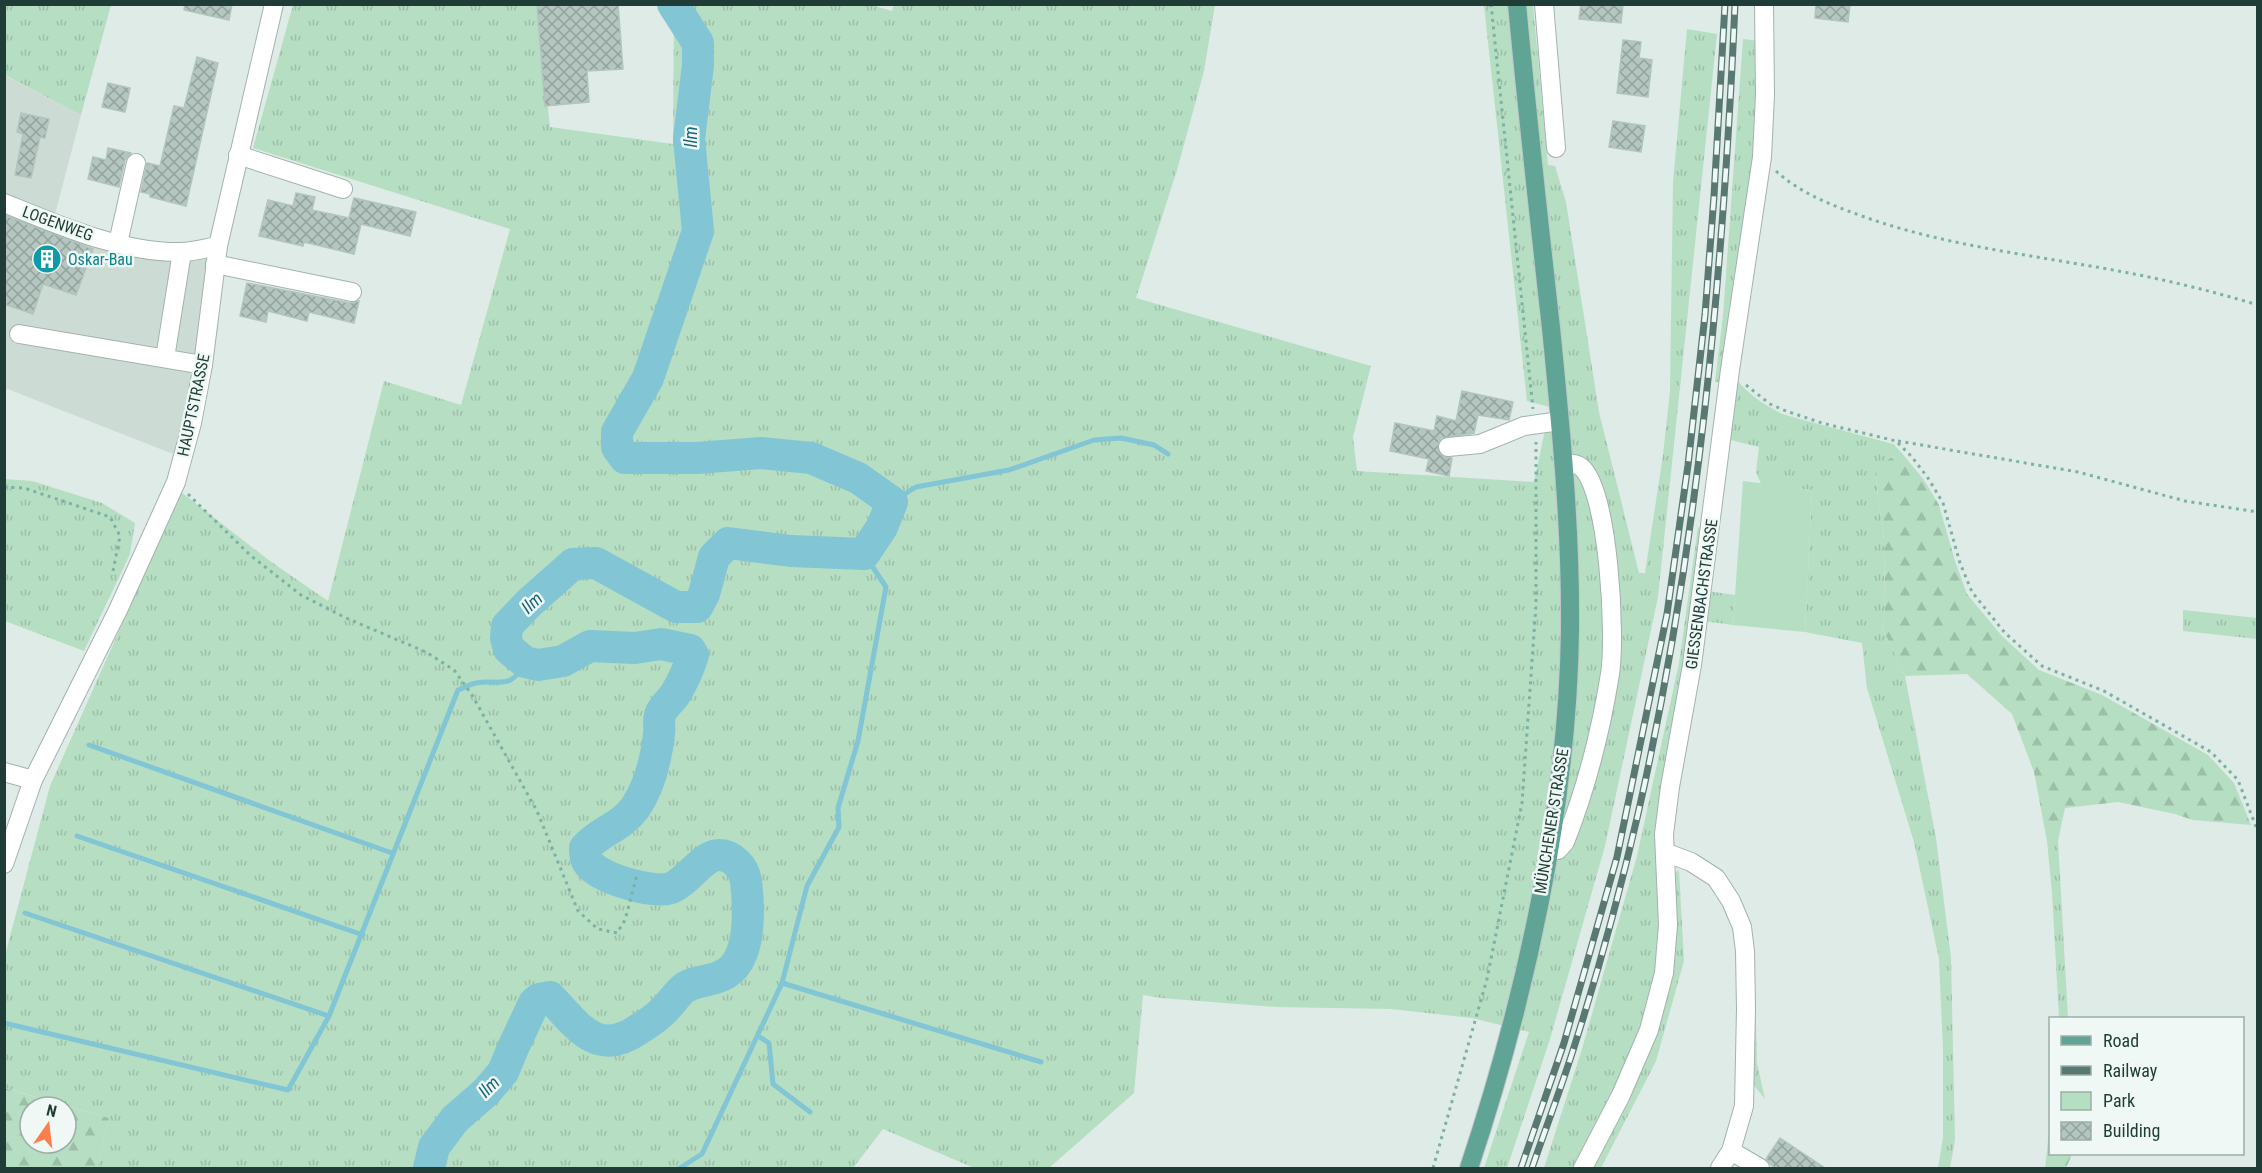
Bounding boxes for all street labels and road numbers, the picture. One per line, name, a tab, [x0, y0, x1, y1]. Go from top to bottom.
street label: LOGENWEG	[20, 202, 96, 245]
street label: HAUPTSTRASSE	[173, 352, 214, 458]
street label: GIESSENBACHSTRASSE	[1682, 518, 1721, 670]
street label: MÜNCHENER STRASSE	[1531, 747, 1572, 895]

